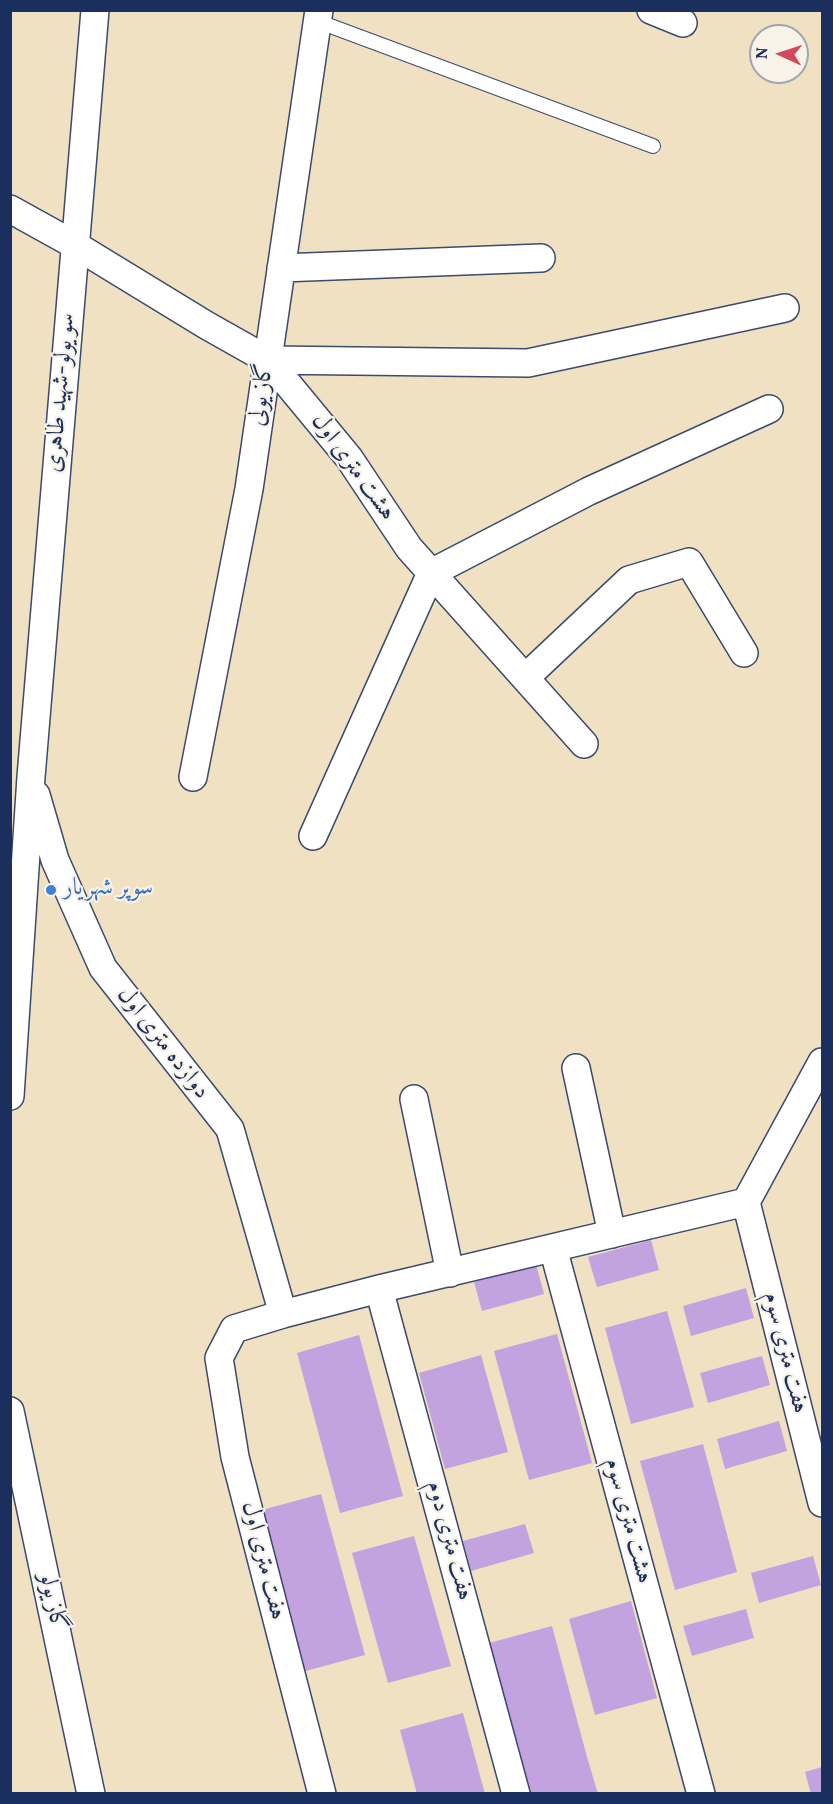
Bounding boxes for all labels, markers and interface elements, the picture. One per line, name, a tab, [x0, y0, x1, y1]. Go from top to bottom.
north arrow	[749, 24, 809, 84]
text: N	[752, 47, 774, 60]
street label: سو یولو-شهید طاهری	[41, 312, 83, 474]
street label: گاز یولی	[244, 362, 282, 428]
street label: هشت متری اول	[303, 409, 401, 527]
place label: سوپر شهریار	[63, 876, 153, 904]
marker: سوپر شهریار	[44, 883, 58, 897]
street label: دوازده متری اول	[109, 982, 215, 1106]
street label: هفت متری سوم	[755, 1289, 813, 1417]
street label: هشت متری سوم	[596, 1455, 658, 1587]
street label: هفت متری دوم	[418, 1478, 478, 1604]
street label: هفت متری اول	[233, 1499, 291, 1623]
street label: گاز یولو	[31, 1571, 71, 1633]

